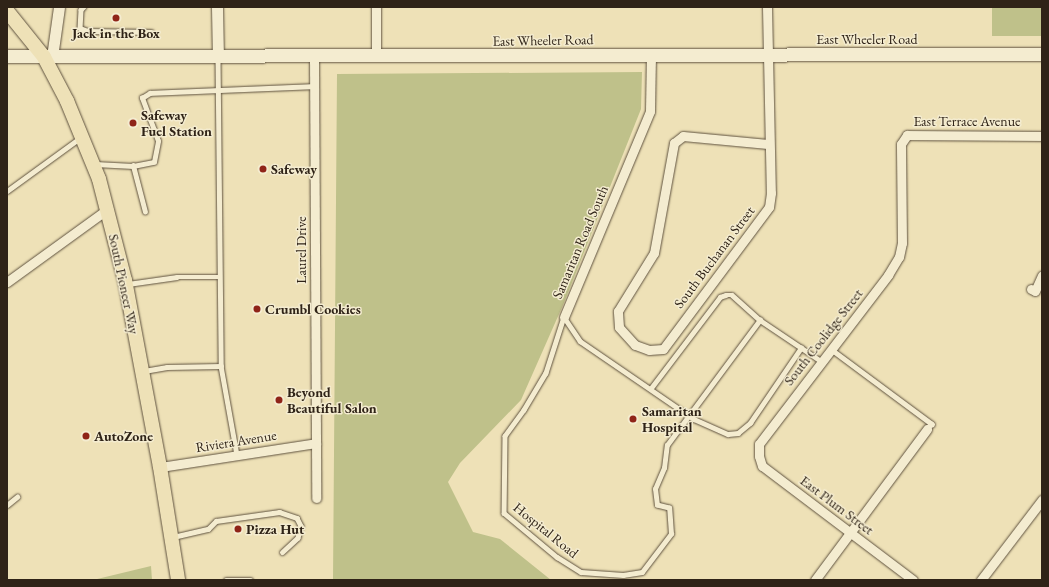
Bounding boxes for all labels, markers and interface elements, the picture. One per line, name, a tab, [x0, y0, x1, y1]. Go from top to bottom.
marker: Jack in the Box	[111, 13, 121, 23]
place label: Jack in the Box	[72, 25, 160, 41]
street label: East Wheeler Road	[492, 31, 594, 49]
street label: East Wheeler Road	[816, 31, 918, 47]
place label: Safeway Fuel Station	[141, 107, 212, 140]
street label: East Terrace Avenue	[913, 113, 1021, 129]
marker: Safeway Fuel Station	[128, 118, 138, 128]
place label: Safeway	[271, 161, 317, 177]
marker: Safeway	[258, 164, 268, 174]
street label: Samaritan Road South	[549, 183, 611, 301]
street label: South Buchanan Street	[670, 203, 758, 311]
street label: Laurel Drive	[293, 216, 309, 284]
street label: South Pioneer Way	[105, 232, 143, 336]
street label: South Coolidge Street	[780, 285, 866, 389]
place label: Crumbl Cookies	[265, 301, 361, 317]
marker: Crumbl Cookies	[252, 304, 262, 314]
place label: Beyond Beautiful Salon	[287, 384, 377, 416]
marker: Beyond Beautiful Salon	[274, 395, 284, 405]
place label: Samaritan Hospital	[642, 403, 702, 436]
marker: Samaritan Hospital	[627, 413, 639, 425]
street label: Riviera Avenue	[194, 426, 278, 456]
place label: AutoZone	[94, 428, 153, 444]
marker: AutoZone	[81, 431, 91, 441]
street label: East Plum Street	[797, 472, 877, 538]
street label: Hospital Road	[510, 499, 582, 561]
place label: Pizza Hut	[246, 521, 304, 537]
marker: Pizza Hut	[233, 524, 243, 534]

